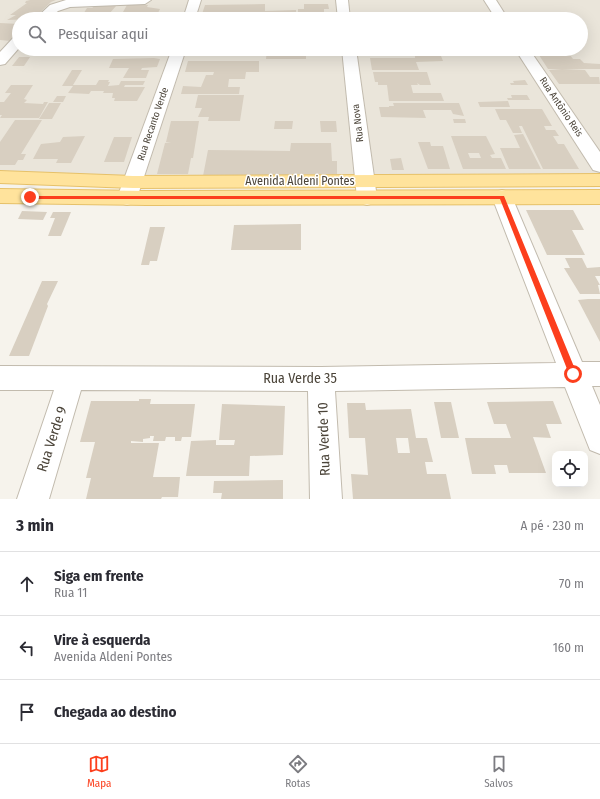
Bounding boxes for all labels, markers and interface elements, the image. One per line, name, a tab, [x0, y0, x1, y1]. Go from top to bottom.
search box	[12, 12, 588, 56]
icon: search	[26, 23, 48, 45]
text: Pesquisar aqui	[58, 25, 148, 43]
street label: Rua Antônio Reis	[537, 75, 585, 139]
street label: Rua Recanto Verde	[135, 86, 171, 162]
street label: Rua Nova	[350, 103, 366, 143]
street label: Avenida Aldeni Pontes	[245, 174, 355, 188]
route end	[21, 188, 39, 206]
route start	[564, 365, 582, 383]
street label: Rua Verde 35	[263, 370, 337, 387]
street label: Rua Verde 10	[314, 402, 334, 476]
street label: Rua Verde 9	[33, 404, 71, 474]
map controls	[552, 451, 588, 487]
button: locate	[552, 451, 588, 487]
text: 3 min	[16, 515, 54, 536]
text: A pé · 230 m	[521, 518, 584, 533]
text: Siga em frente	[54, 567, 144, 585]
icon: ahead	[16, 573, 38, 595]
text: 70 m	[559, 576, 584, 591]
text: Rua 11	[54, 585, 87, 600]
text: Vire à esquerda	[54, 631, 151, 649]
icon: left	[16, 637, 38, 659]
text: 160 m	[553, 640, 584, 655]
text: Avenida Aldeni Pontes	[54, 649, 172, 664]
icon: arrive	[16, 701, 38, 723]
text: Chegada ao destino	[54, 703, 176, 721]
tab: Mapa	[87, 753, 111, 790]
tab: Rotas	[285, 753, 310, 790]
tab: Salvos	[484, 753, 513, 790]

